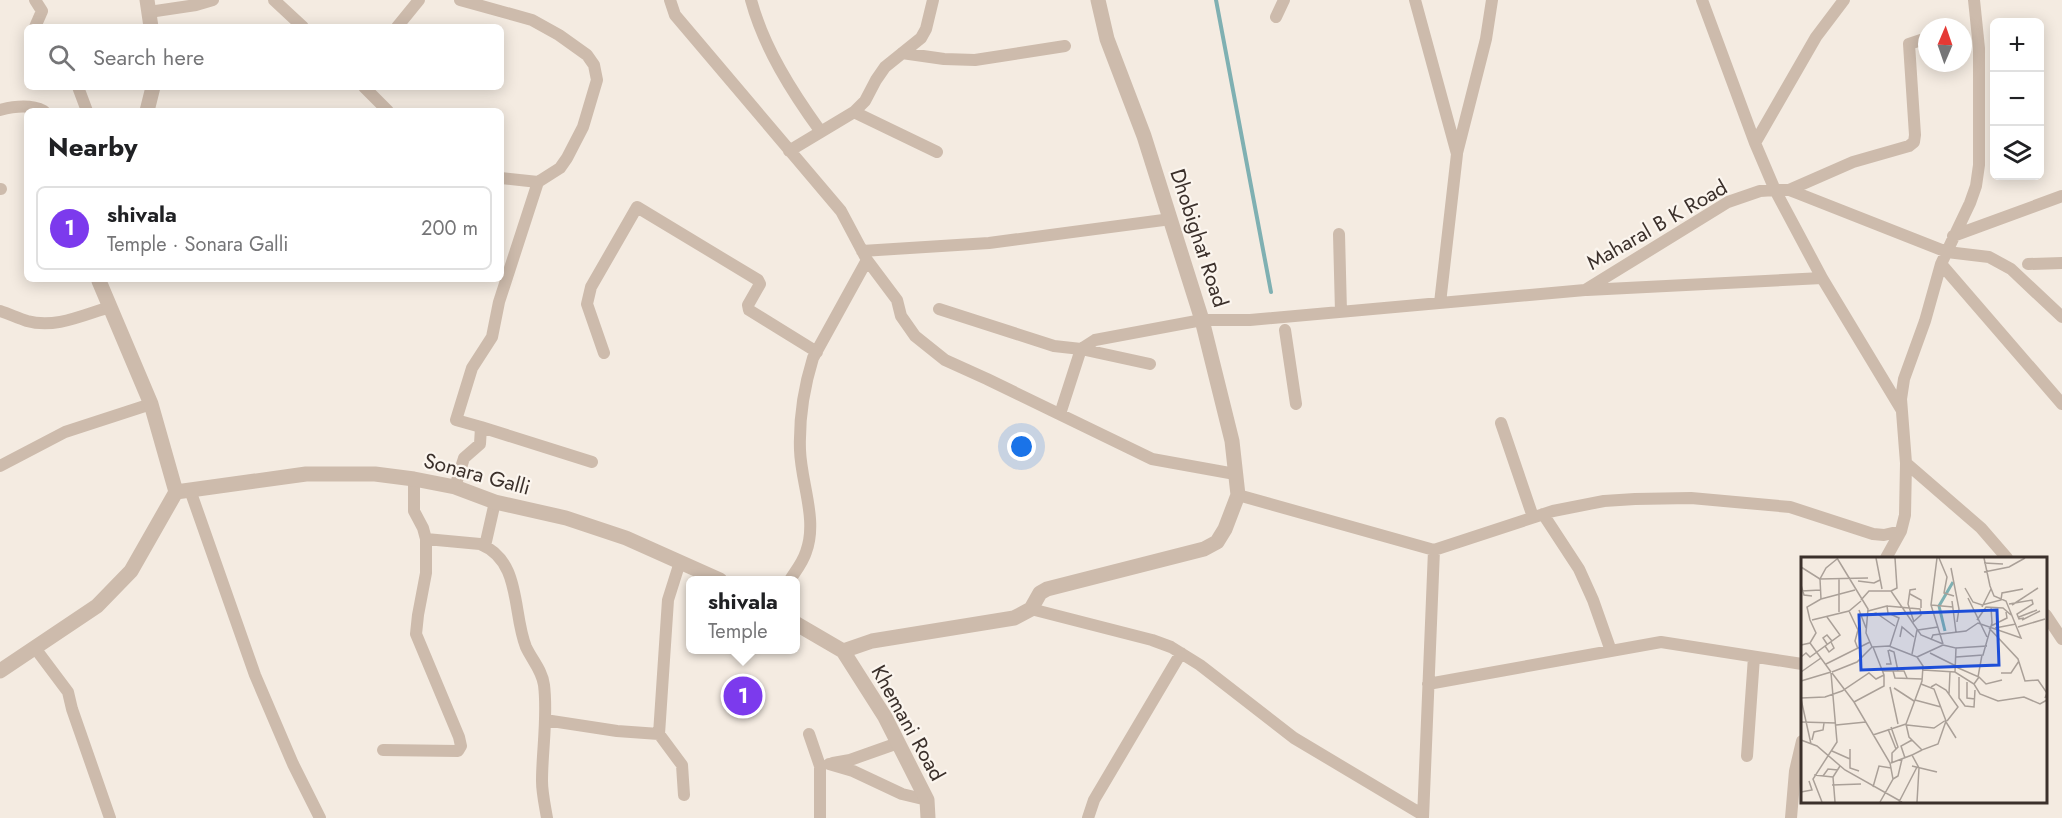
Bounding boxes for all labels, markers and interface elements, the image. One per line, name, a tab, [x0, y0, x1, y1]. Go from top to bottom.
north arrow	[1918, 18, 1972, 72]
map controls	[1990, 18, 2044, 180]
button: +	[1990, 18, 2044, 72]
search box	[24, 24, 504, 90]
icon: search	[45, 41, 78, 74]
text: Search here	[93, 41, 204, 73]
button: −	[1990, 72, 2044, 126]
button: layers	[1990, 126, 2044, 180]
text: Nearby	[48, 128, 137, 166]
street label: Dhobighat Road	[1162, 165, 1236, 311]
street label: Maharal B K Road	[1581, 172, 1733, 278]
text: shivala	[107, 198, 177, 230]
text: 1	[64, 214, 75, 243]
text: 200 m	[421, 214, 478, 243]
text: Temple · Sonara Galli	[107, 230, 289, 259]
your location	[1007, 432, 1036, 461]
street label: Sonara Galli	[420, 445, 534, 503]
inset map	[1801, 557, 2047, 803]
popup	[686, 576, 800, 654]
text: shivala	[708, 585, 778, 617]
text: Temple	[708, 617, 768, 646]
street label: Khemani Road	[864, 660, 952, 786]
pin: 1	[724, 674, 762, 718]

